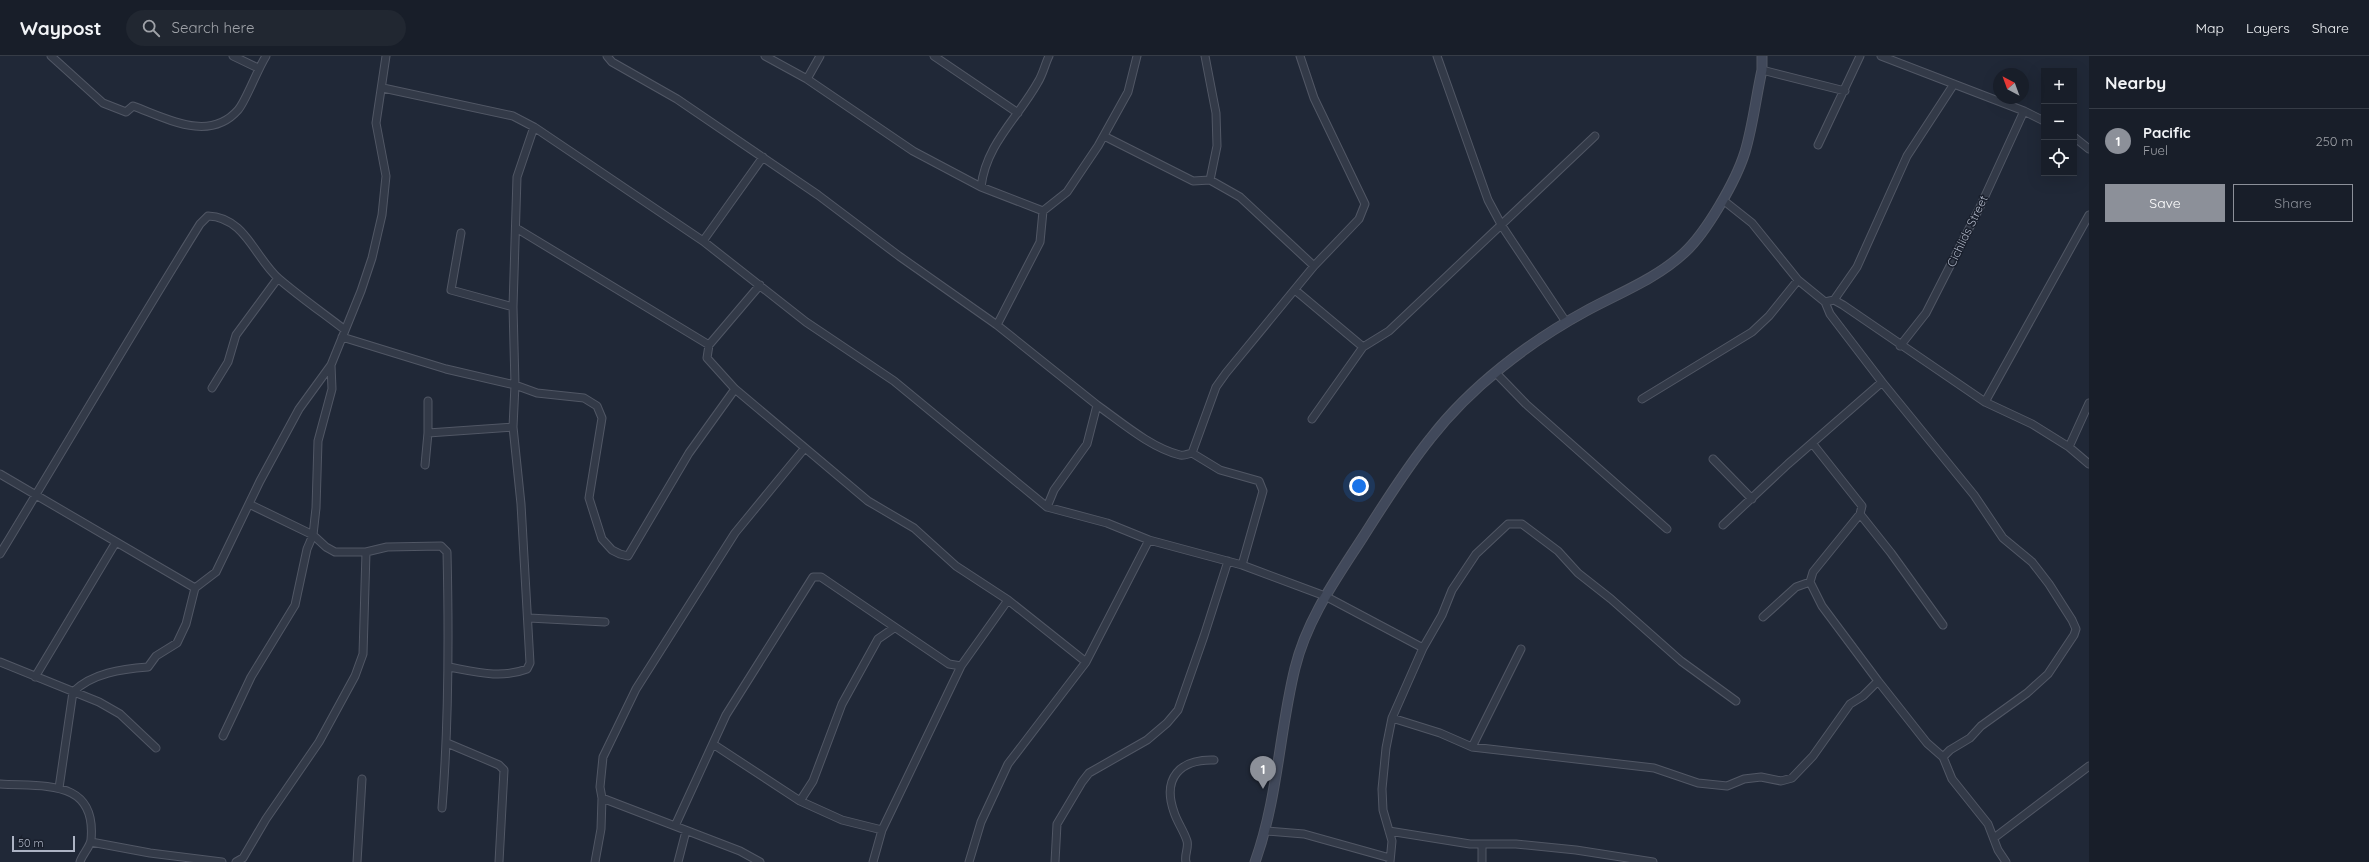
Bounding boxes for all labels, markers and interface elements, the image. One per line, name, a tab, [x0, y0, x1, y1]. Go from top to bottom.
search box	[126, 10, 406, 46]
text: Waypost	[20, 16, 102, 40]
icon: search	[140, 17, 162, 39]
text: Search here	[172, 18, 254, 37]
text: Map	[2195, 19, 2224, 37]
text: Layers	[2246, 19, 2290, 37]
text: Share	[2312, 19, 2349, 37]
north arrow	[1993, 68, 2029, 104]
map controls	[2041, 68, 2077, 176]
button: +	[2041, 68, 2077, 104]
text: Nearby	[2105, 72, 2166, 93]
button: −	[2041, 104, 2077, 140]
text: Pacific	[2143, 123, 2191, 142]
text: 1	[2115, 133, 2121, 149]
text: 250 m	[2316, 133, 2353, 149]
button: locate	[2041, 140, 2077, 176]
text: Fuel	[2143, 142, 2168, 158]
button: Save	[2105, 184, 2225, 222]
button: Share	[2233, 184, 2353, 222]
street label: Cichlids Street	[1943, 193, 1991, 269]
your location	[1349, 476, 1369, 496]
pin: 1	[1250, 756, 1276, 789]
scale bar	[12, 834, 75, 853]
text: 50 m	[18, 836, 44, 850]

